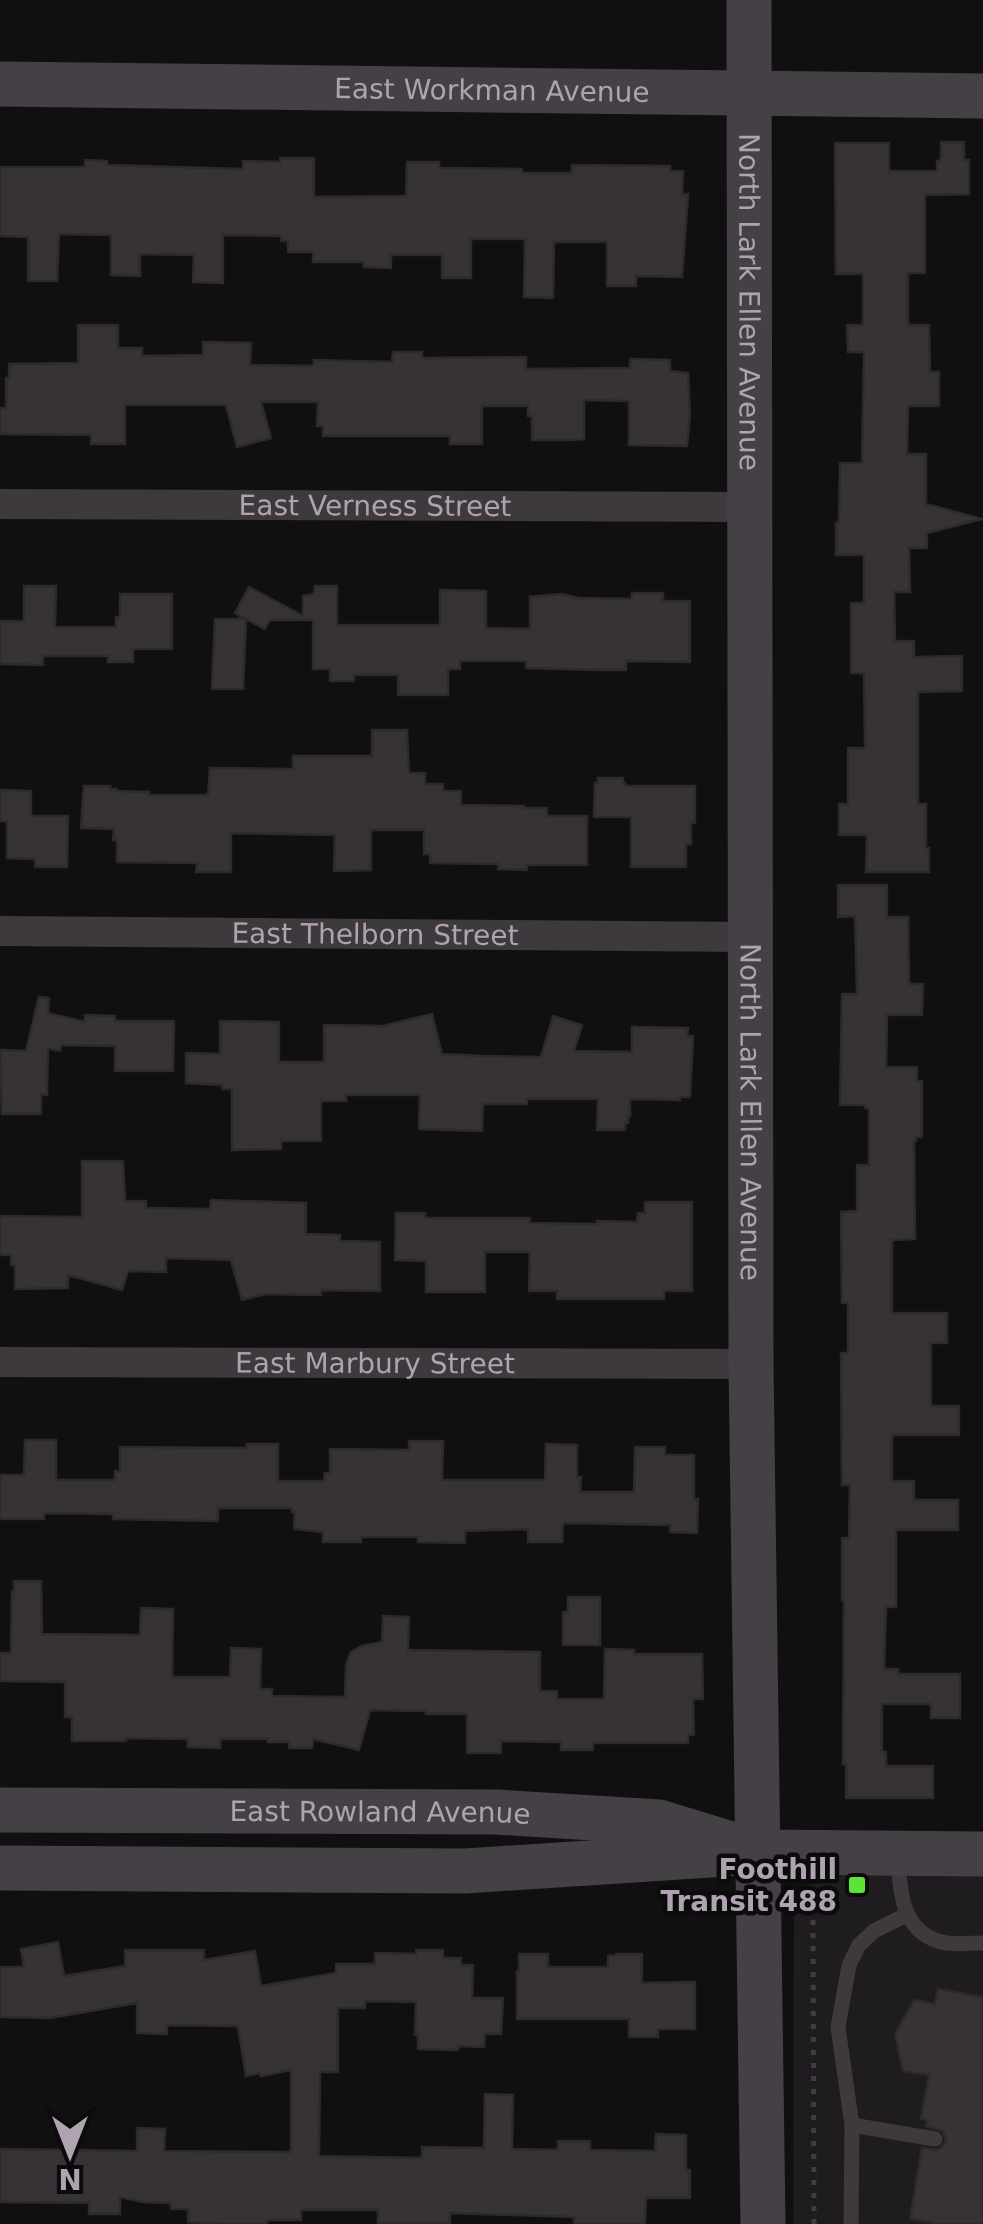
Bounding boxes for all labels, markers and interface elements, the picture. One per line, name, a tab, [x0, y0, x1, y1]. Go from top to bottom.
street label: East Workman Avenue	[334, 72, 650, 109]
street label: North Lark Ellen Avenue	[732, 133, 766, 471]
street label: East Verness Street	[239, 489, 511, 523]
street label: East Thelborn Street	[231, 917, 519, 952]
street label: North Lark Ellen Avenue	[733, 943, 767, 1281]
street label: East Marbury Street	[235, 1347, 515, 1380]
street label: East Rowland Avenue	[229, 1795, 531, 1831]
place label: Foothill Transit 488	[660, 1853, 837, 1918]
marker: Foothill Transit 488	[846, 1874, 868, 1896]
north arrow	[20, 2104, 120, 2204]
text: N	[58, 2162, 82, 2195]

